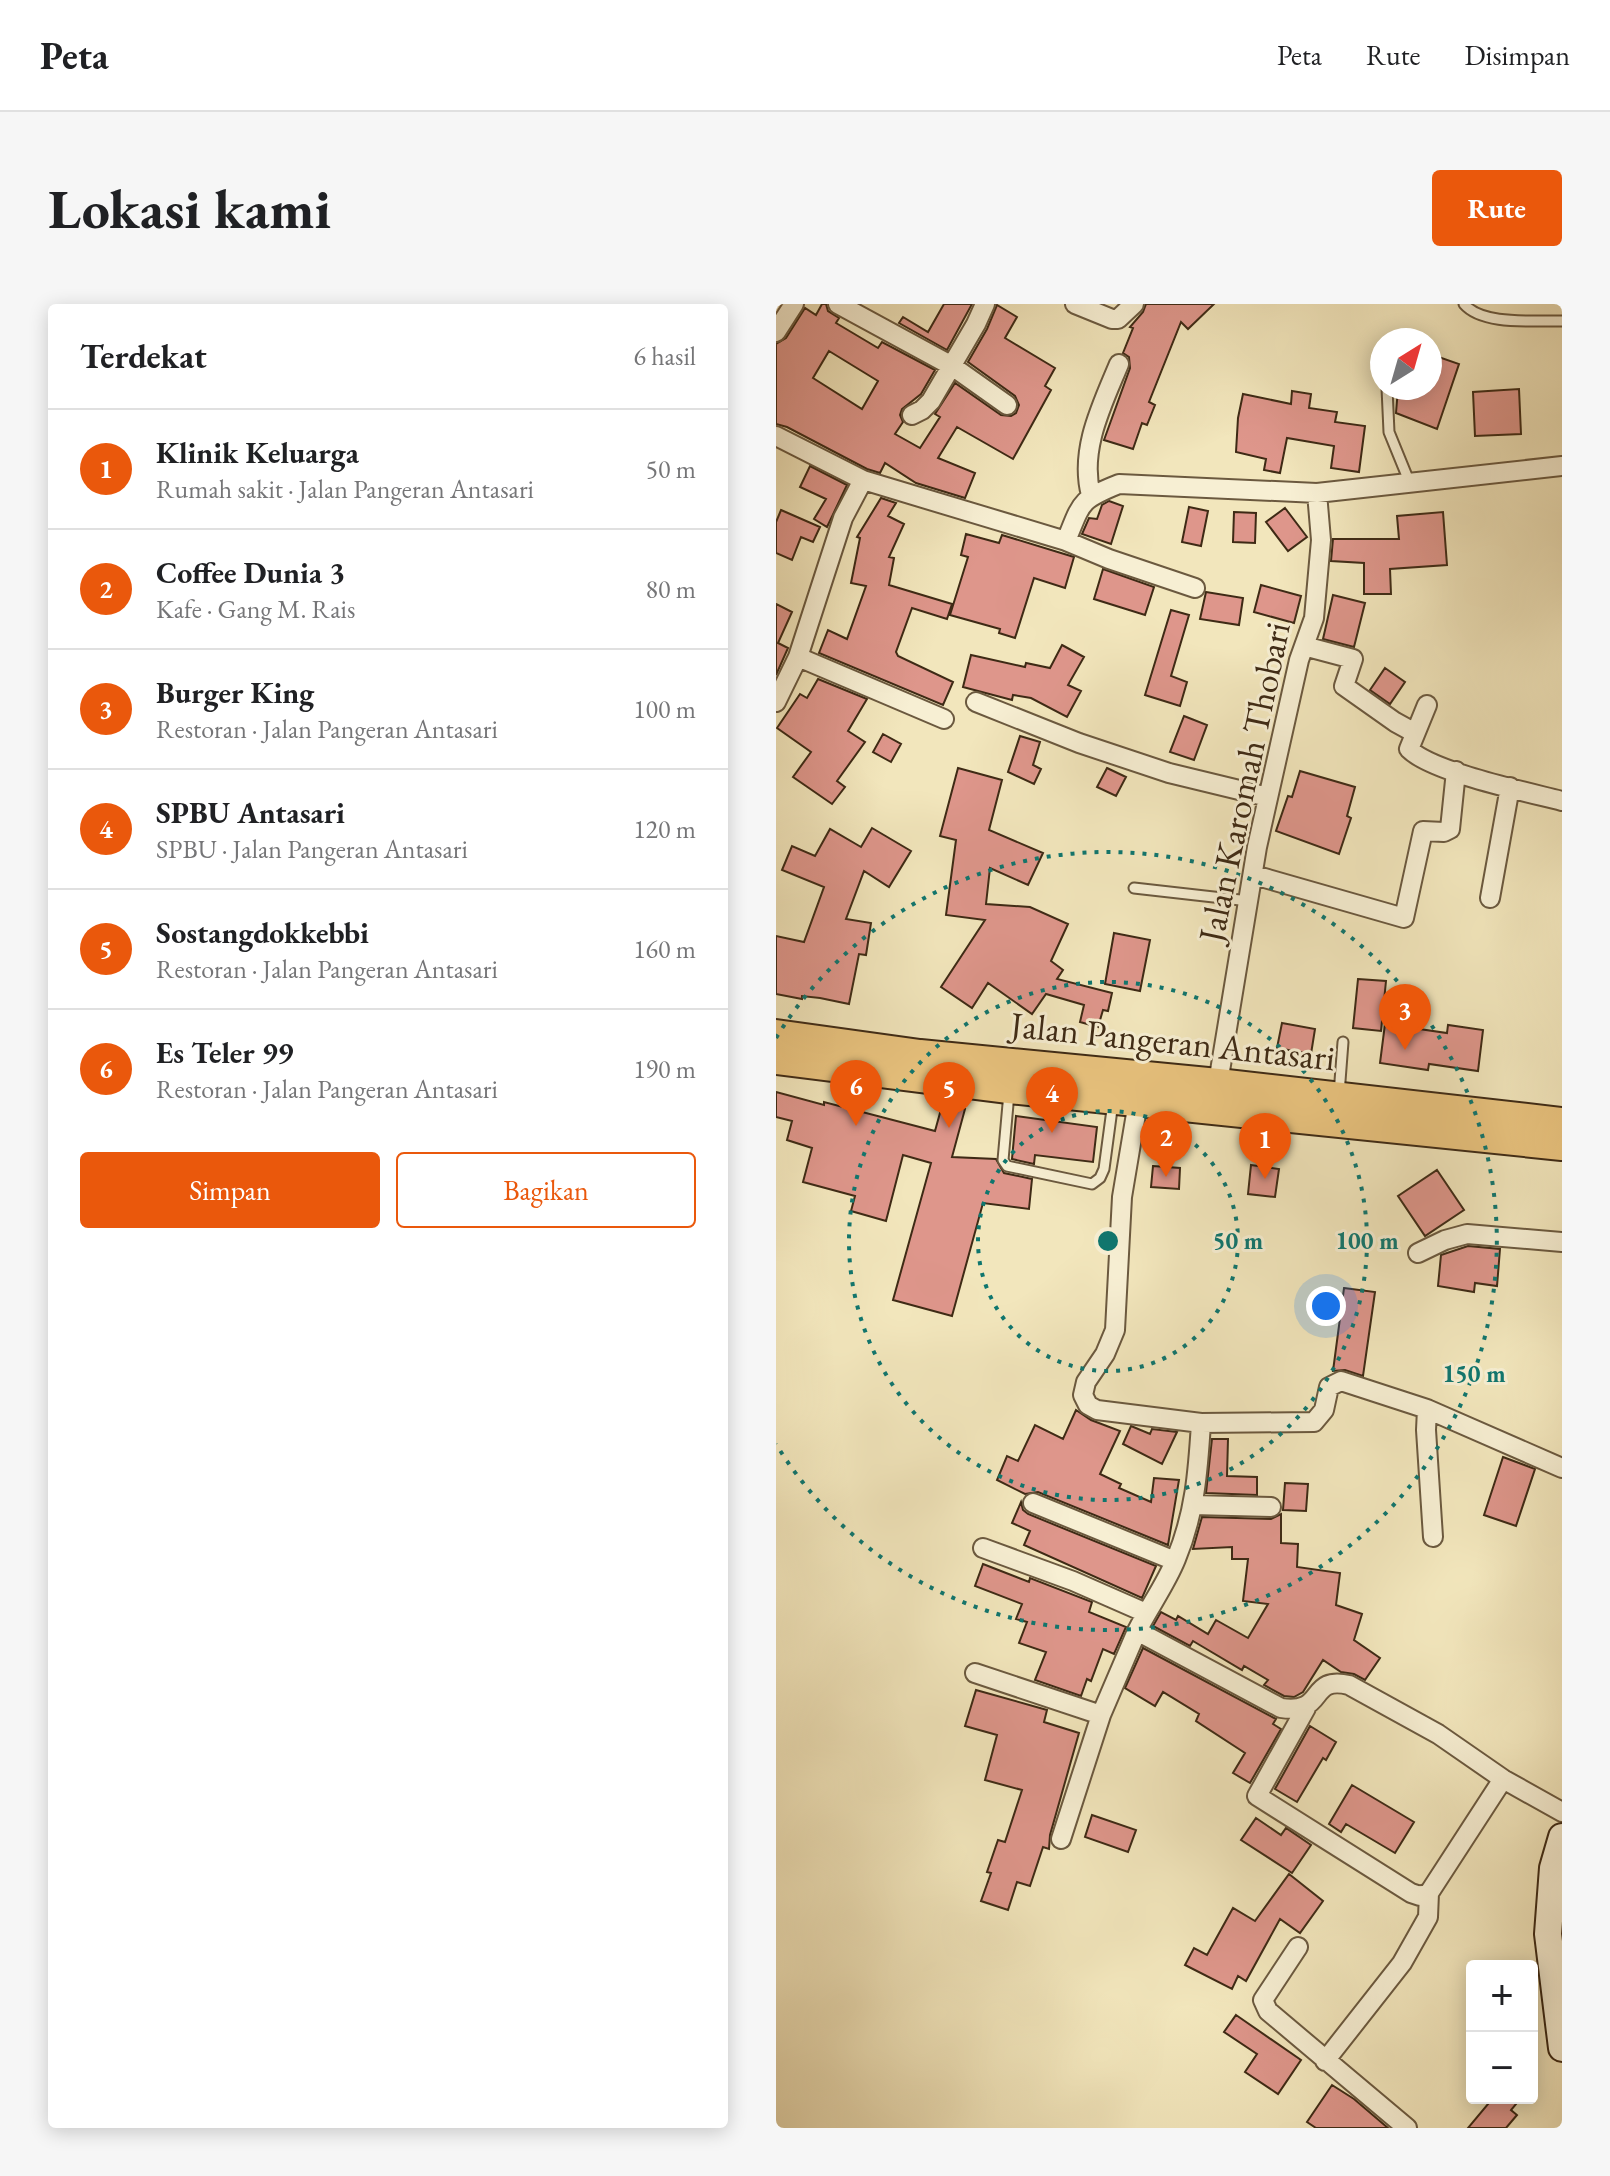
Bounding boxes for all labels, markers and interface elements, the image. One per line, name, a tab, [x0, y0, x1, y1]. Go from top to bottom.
text: Peta	[40, 31, 109, 80]
text: Peta	[1277, 37, 1322, 73]
text: Rute	[1366, 37, 1420, 73]
text: Disimpan	[1464, 37, 1570, 73]
button: Rute	[1432, 170, 1562, 246]
text: Lokasi kami	[48, 172, 331, 245]
north arrow	[1370, 328, 1442, 400]
text: Terdekat	[80, 334, 207, 378]
text: 6 hasil	[634, 339, 696, 373]
text: Klinik Keluarga	[156, 433, 359, 472]
text: 1	[99, 452, 113, 486]
text: 50 m	[646, 452, 696, 486]
text: Rumah sakit · Jalan Pangeran Antasari	[156, 472, 534, 506]
text: Coffee Dunia 3	[156, 553, 345, 592]
text: 2	[99, 572, 113, 606]
text: 80 m	[646, 572, 696, 606]
text: Kafe · Gang M. Rais	[156, 592, 355, 626]
street label: Jalan Karomah Thobari	[1186, 617, 1301, 949]
text: Burger King	[156, 673, 314, 712]
text: 3	[99, 692, 113, 726]
text: 100 m	[633, 692, 696, 726]
text: Restoran · Jalan Pangeran Antasari	[156, 712, 498, 746]
text: SPBU Antasari	[156, 793, 345, 832]
text: 4	[99, 812, 113, 846]
text: 120 m	[633, 812, 696, 846]
text: SPBU · Jalan Pangeran Antasari	[156, 832, 468, 866]
text: Sostangdokkebbi	[156, 913, 369, 952]
text: 5	[99, 932, 113, 966]
text: 160 m	[633, 932, 696, 966]
text: Restoran · Jalan Pangeran Antasari	[156, 952, 498, 986]
pin: 3	[1379, 984, 1431, 1050]
street label: Jalan Pangeran Antasari	[1005, 1000, 1338, 1081]
text: Es Teler 99	[156, 1033, 293, 1072]
text: 6	[99, 1052, 113, 1086]
text: 190 m	[633, 1052, 696, 1086]
pin: 6	[830, 1060, 882, 1126]
pin: 5	[923, 1062, 975, 1128]
pin: 4	[1026, 1067, 1078, 1133]
text: Restoran · Jalan Pangeran Antasari	[156, 1072, 498, 1106]
pin: 2	[1140, 1111, 1192, 1177]
pin: 1	[1239, 1113, 1291, 1179]
button: Simpan	[80, 1152, 380, 1228]
button: Bagikan	[396, 1152, 696, 1228]
text: 50 m	[1213, 1225, 1263, 1256]
text: 100 m	[1335, 1225, 1399, 1256]
centre of rings	[1094, 1227, 1122, 1255]
your location	[1306, 1286, 1346, 1326]
text: 150 m	[1442, 1358, 1506, 1389]
map controls	[1466, 1960, 1538, 2104]
button: +	[1466, 1960, 1538, 2032]
button: −	[1466, 2032, 1538, 2104]

